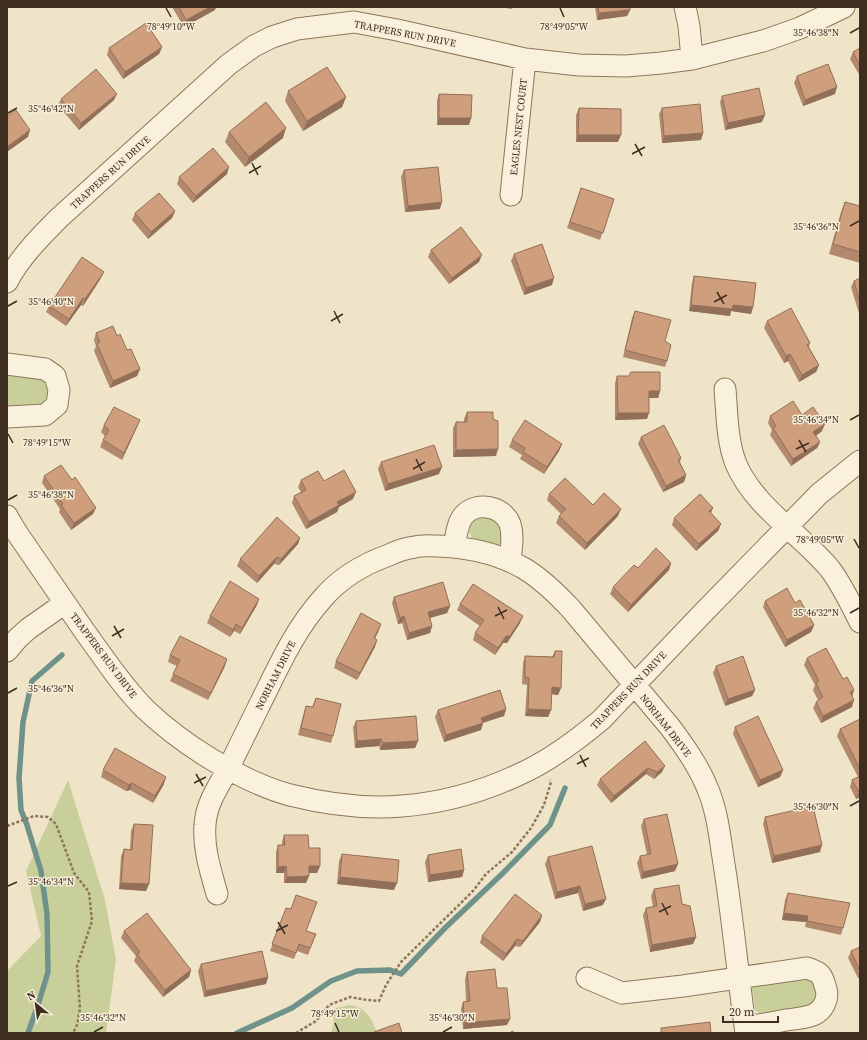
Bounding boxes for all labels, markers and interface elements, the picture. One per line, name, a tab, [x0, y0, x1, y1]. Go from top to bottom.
street label: TRAPPERS RUN DRIVE	[353, 17, 457, 50]
text: 78°49'10"W	[147, 20, 196, 33]
text: 78°49'05"W	[540, 20, 589, 33]
text: 35°46'38"N	[793, 26, 839, 39]
street label: EAGLES NEST COURT	[507, 78, 530, 176]
text: 35°46'42"N	[28, 102, 74, 115]
street label: TRAPPERS RUN DRIVE	[67, 133, 153, 212]
text: 35°46'36"N	[793, 220, 839, 233]
text: 35°46'40"N	[28, 295, 74, 308]
text: 35°46'34"N	[793, 413, 839, 426]
text: 78°49'15"W	[23, 436, 72, 449]
text: 35°46'38"N	[28, 488, 74, 501]
text: 78°49'05"W	[796, 533, 845, 546]
text: 35°46'32"N	[793, 606, 839, 619]
street label: TRAPPERS RUN DRIVE	[67, 610, 140, 701]
street label: NORHAM DRIVE	[252, 638, 299, 712]
street label: TRAPPERS RUN DRIVE	[588, 649, 669, 732]
text: 35°46'36"N	[28, 682, 74, 695]
street label: NORHAM DRIVE	[637, 691, 694, 759]
text: 35°46'30"N	[793, 800, 839, 813]
text: 35°46'34"N	[28, 875, 74, 888]
north arrow	[16, 984, 56, 1024]
text: N	[24, 987, 39, 1004]
scale bar	[723, 998, 778, 1024]
text: 20 m	[729, 1004, 755, 1020]
text: 78°49'15"W	[311, 1007, 360, 1020]
text: 35°46'32"N	[80, 1011, 126, 1024]
text: 35°46'30"N	[429, 1011, 475, 1024]

